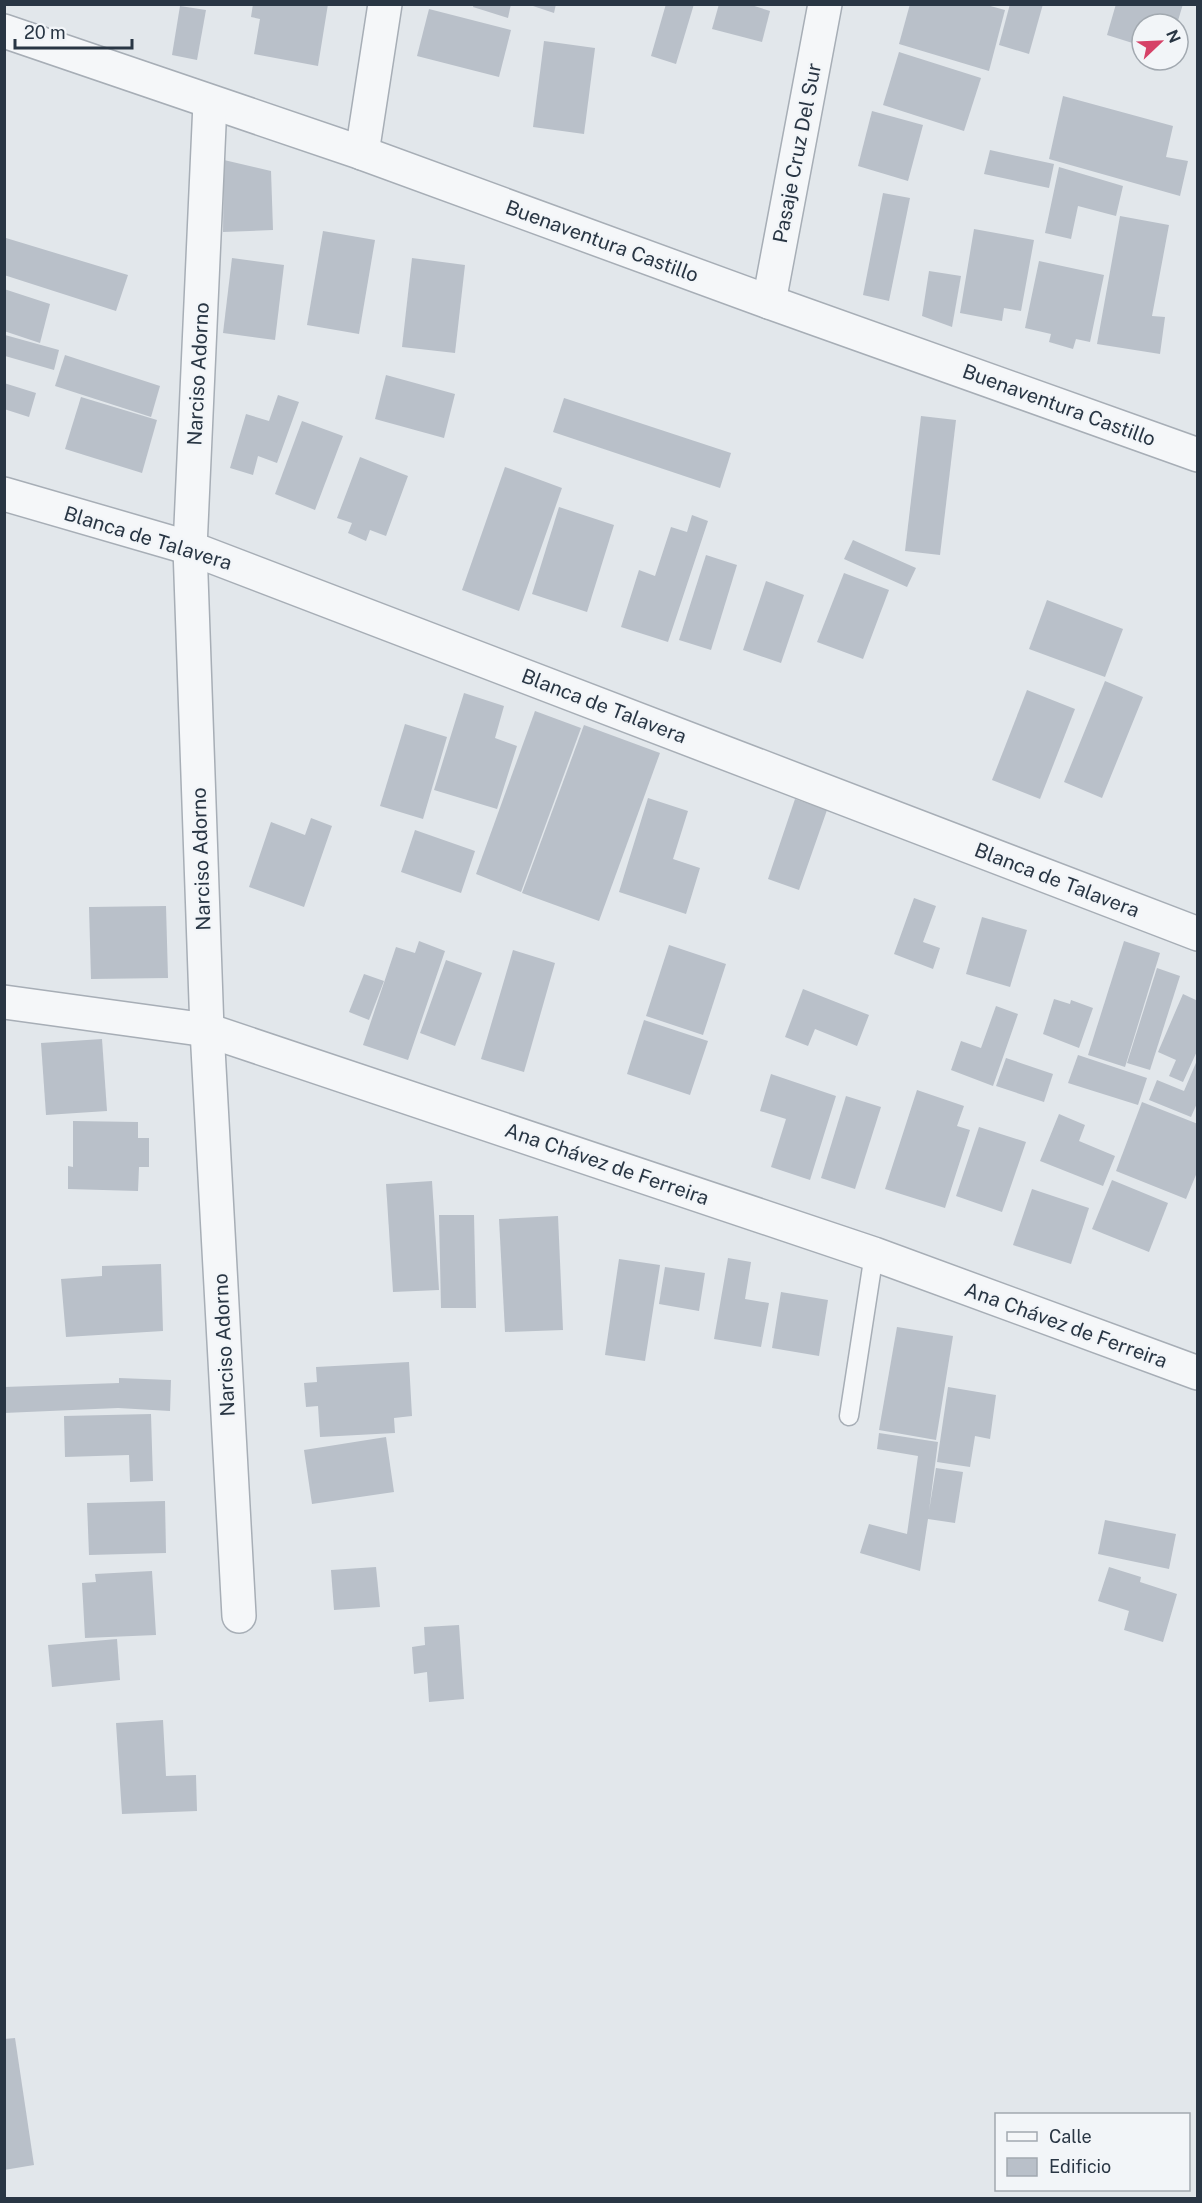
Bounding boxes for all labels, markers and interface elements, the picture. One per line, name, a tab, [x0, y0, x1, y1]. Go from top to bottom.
scale bar	[15, 12, 132, 50]
north arrow	[1130, 12, 1190, 72]
text: 20 m	[24, 22, 66, 43]
text: N	[1162, 27, 1185, 46]
street label: Pasaje Cruz Del Sur	[768, 61, 826, 245]
street label: Buenaventura Castillo	[502, 195, 702, 287]
street label: Narciso Adorno	[182, 302, 214, 446]
street label: Buenaventura Castillo	[959, 359, 1159, 451]
street label: Blanca de Talavera	[61, 501, 235, 575]
street label: Blanca de Talavera	[518, 664, 690, 748]
street label: Narciso Adorno	[187, 787, 215, 931]
street label: Blanca de Talavera	[971, 838, 1143, 922]
street label: Ana Chávez de Ferreira	[502, 1118, 712, 1210]
street label: Narciso Adorno	[208, 1273, 240, 1417]
street label: Ana Chávez de Ferreira	[961, 1277, 1171, 1373]
legend	[995, 2113, 1190, 2191]
text: Calle	[1049, 2126, 1092, 2147]
text: Edificio	[1049, 2156, 1111, 2177]

